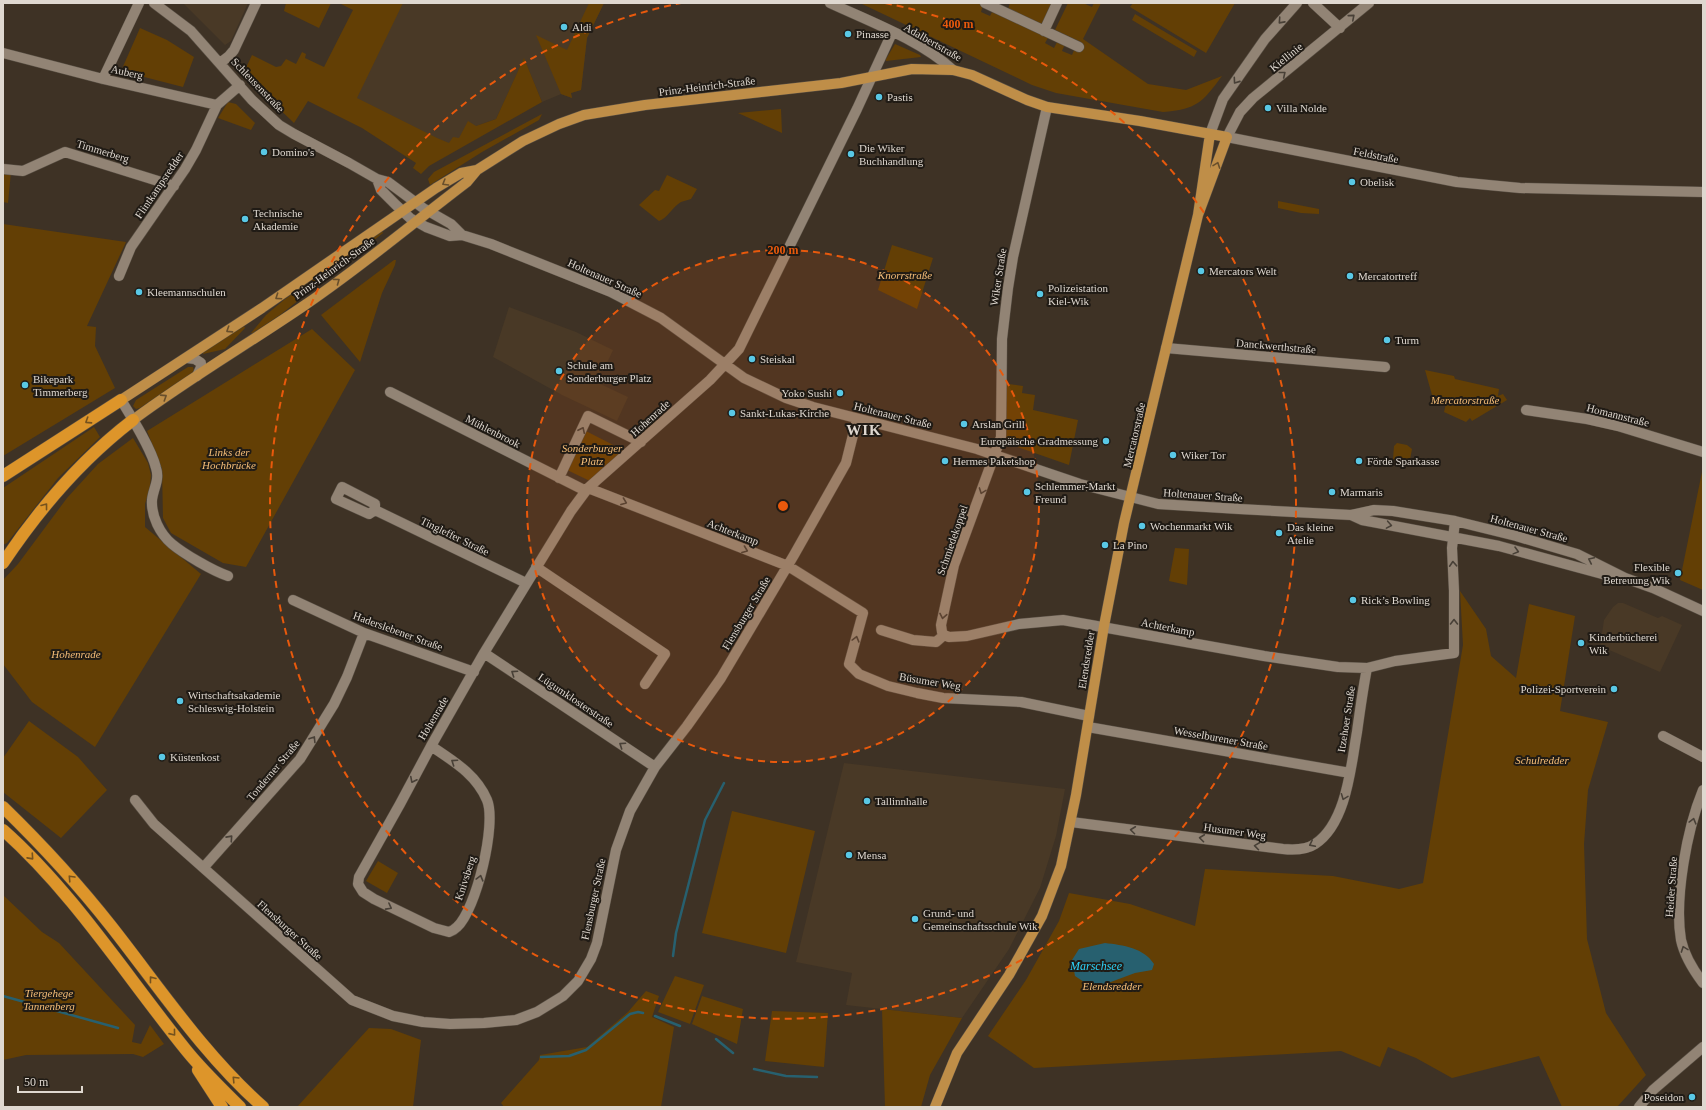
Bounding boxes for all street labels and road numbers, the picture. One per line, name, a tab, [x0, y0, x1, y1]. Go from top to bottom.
street label: Adalbertstraße	[902, 21, 964, 63]
street label: Kiellinie	[1267, 40, 1305, 74]
street label: Schleusenstraße	[229, 55, 287, 115]
street label: Auberg	[110, 62, 145, 82]
street label: Prinz-Heinrich-Straße	[658, 74, 756, 98]
street label: Timmerberg	[75, 137, 131, 165]
street label: Feldstraße	[1352, 145, 1400, 165]
street label: Flintkampsredder	[132, 149, 186, 221]
street label: Prinz-Heinrich-Straße	[291, 235, 377, 301]
street label: Wiker Straße	[988, 247, 1008, 307]
street label: Holtenauer Straße	[566, 256, 644, 300]
street label: Danckwerthstraße	[1236, 337, 1316, 355]
street label: Hohenrade	[628, 397, 672, 439]
street label: Holtenauer Straße	[853, 400, 933, 430]
street label: Mercatorstraße	[1121, 401, 1147, 469]
street label: Homannstraße	[1585, 401, 1651, 429]
street label: Mühlenbrook	[464, 412, 523, 450]
street label: Holtenauer Straße	[1163, 486, 1243, 504]
street label: Schmiedekoppel	[934, 503, 970, 577]
street label: Holtenauer Straße	[1489, 512, 1569, 544]
street label: Tingleffer Straße	[419, 514, 491, 558]
street label: Achterkamp	[705, 517, 761, 548]
street label: Flensburger Straße	[719, 574, 773, 652]
street label: Haderslebener Straße	[352, 609, 444, 653]
street label: Achterkamp	[1140, 616, 1196, 638]
street label: Elendsredder	[1076, 630, 1097, 690]
street label: Lügumklosterstraße	[536, 670, 616, 730]
street label: Büsumer Weg	[898, 670, 962, 692]
street label: Itzehoer Straße	[1335, 685, 1357, 753]
street label: Hohenrade	[415, 694, 451, 742]
street label: Wesselburener Straße	[1173, 724, 1269, 752]
street label: Tonderner Straße	[244, 737, 302, 803]
street label: Husumer Weg	[1203, 821, 1267, 841]
street label: Knivsberg	[452, 854, 478, 902]
street label: Heider Straße	[1663, 856, 1679, 918]
street label: Flensburger Straße	[578, 857, 608, 941]
street label: Flensburger Straße	[255, 898, 325, 962]

